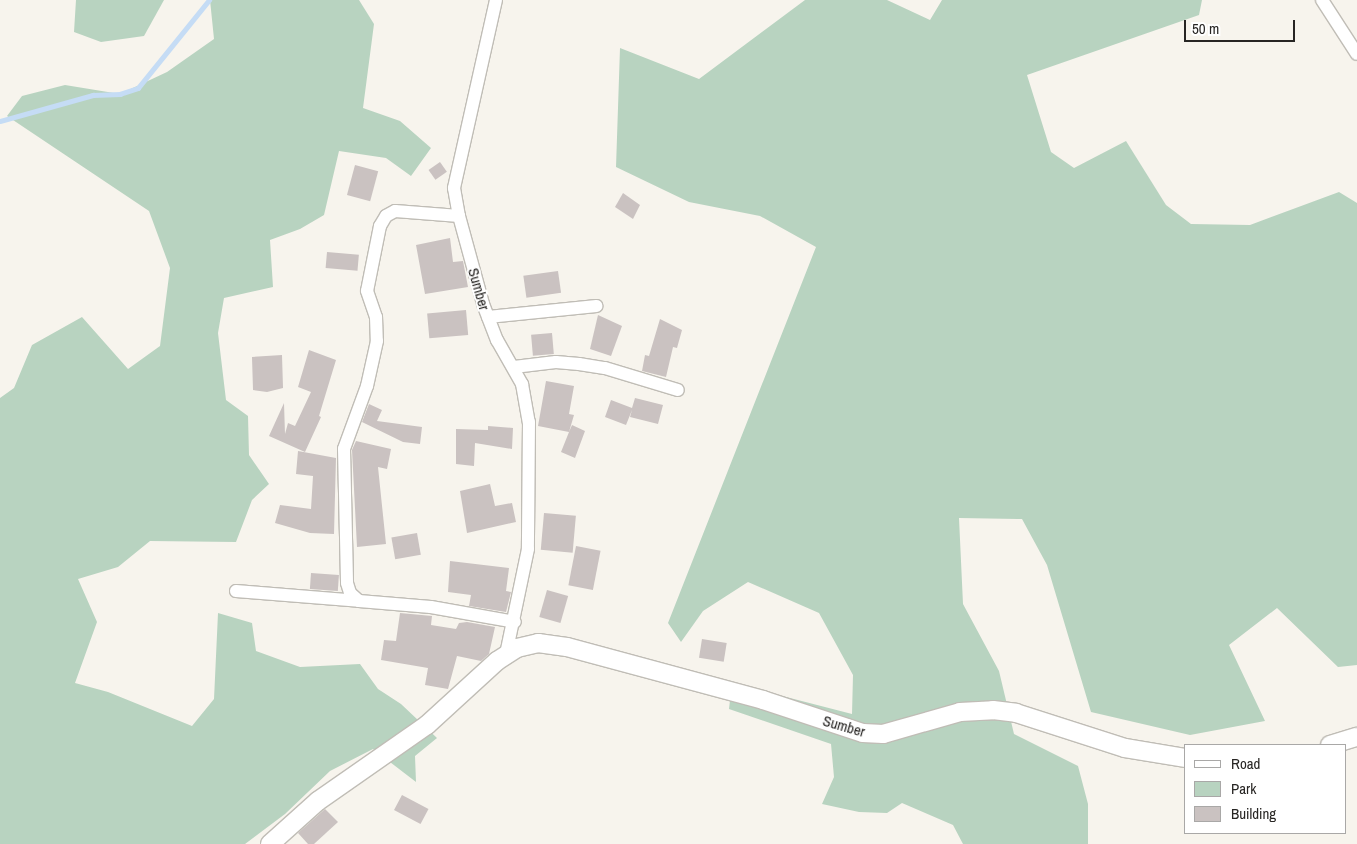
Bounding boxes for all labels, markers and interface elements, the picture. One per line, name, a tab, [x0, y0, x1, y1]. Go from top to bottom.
scale bar	[1187, 10, 1298, 42]
text: 50 m	[1192, 18, 1219, 39]
street label: Sumber	[464, 266, 494, 312]
street label: Sumber	[821, 711, 867, 741]
legend	[1184, 744, 1347, 834]
text: Road	[1231, 753, 1260, 774]
text: Park	[1231, 778, 1256, 799]
text: Building	[1231, 803, 1276, 824]

